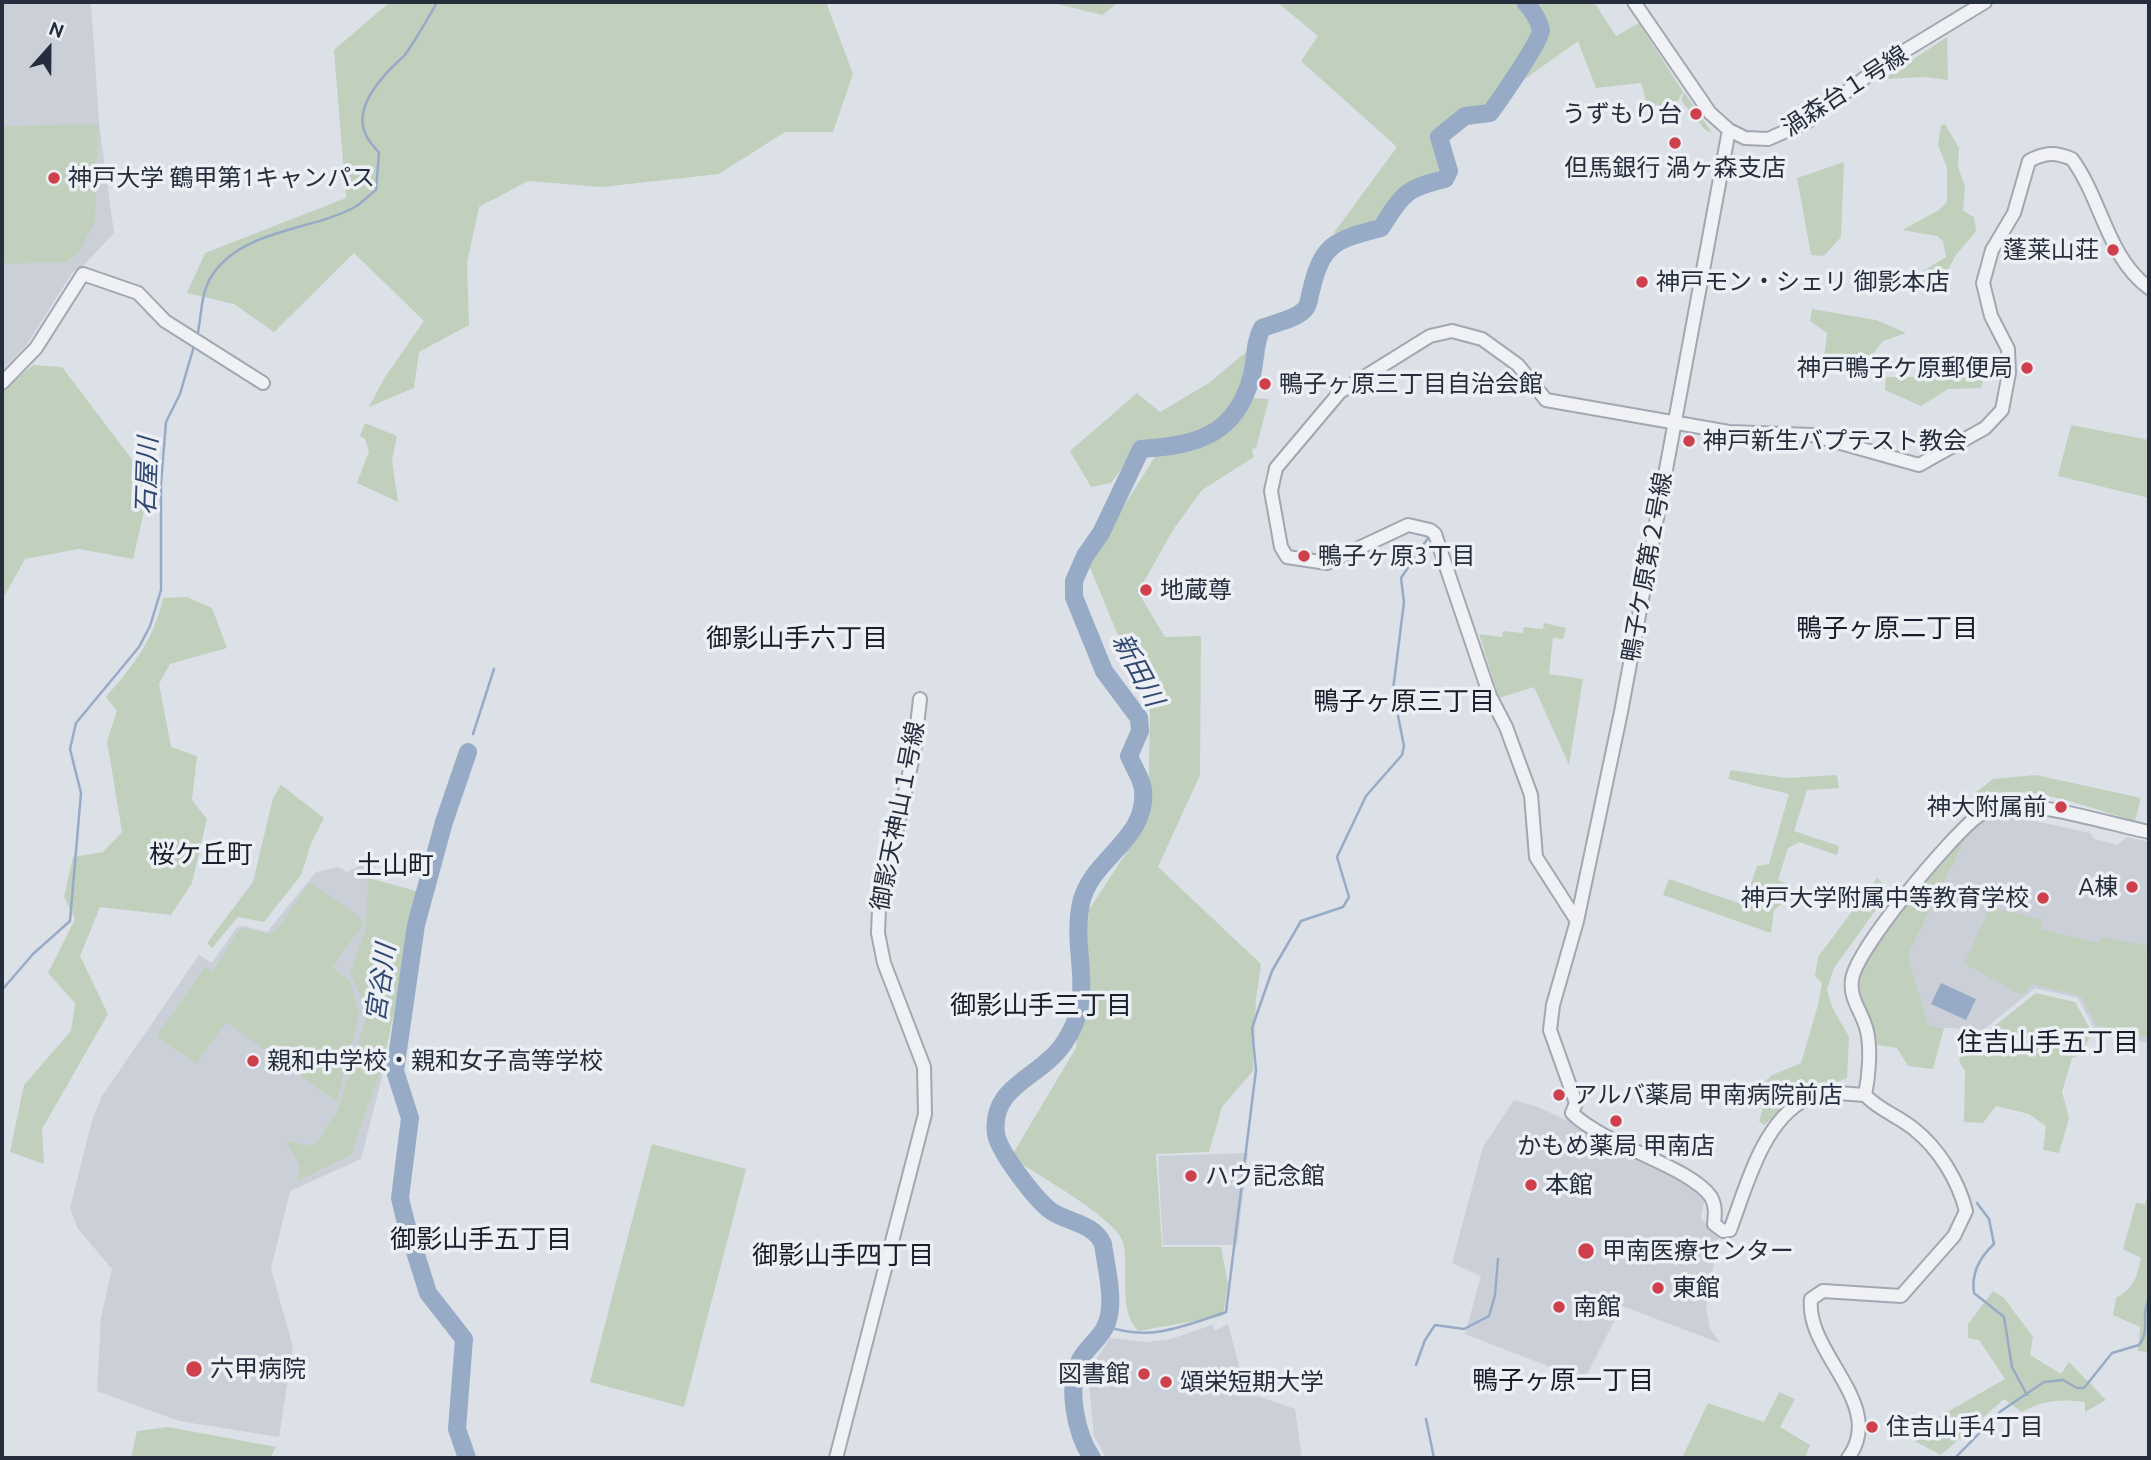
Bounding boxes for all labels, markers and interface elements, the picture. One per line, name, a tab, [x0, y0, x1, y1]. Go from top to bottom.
north arrow	[14, 14, 84, 84]
text: N	[46, 17, 67, 42]
street label: 渦森台１号線	[1777, 40, 1913, 142]
place label: うずもり台	[1562, 100, 1682, 128]
marker: うずもり台	[1688, 106, 1704, 122]
marker: 但馬銀行 渦ヶ森支店	[1667, 135, 1683, 151]
place label: 但馬銀行 渦ヶ森支店	[1564, 154, 1786, 182]
place label: 神戸大学 鶴甲第1キャンパス	[68, 164, 375, 192]
marker: 神戸大学 鶴甲第1キャンパス	[46, 170, 62, 186]
place label: 蓬莱山荘	[2003, 236, 2099, 264]
marker: 蓬莱山荘	[2105, 242, 2121, 258]
place label: 神戸モン・シェリ 御影本店	[1656, 268, 1949, 296]
marker: 神戸モン・シェリ 御影本店	[1634, 274, 1650, 290]
place label: 神戸鴨子ケ原郵便局	[1797, 354, 2013, 382]
marker: 神戸鴨子ケ原郵便局	[2019, 360, 2035, 376]
place label: 鴨子ヶ原三丁目自治会館	[1279, 370, 1543, 398]
marker: 鴨子ヶ原三丁目自治会館	[1257, 376, 1273, 392]
place label: 神戸新生バプテスト教会	[1703, 427, 1967, 455]
marker: 神戸新生バプテスト教会	[1681, 433, 1697, 449]
water label: 石屋川	[130, 436, 164, 516]
street label: 鴨子ケ原第２号線	[1616, 470, 1678, 664]
place label: 鴨子ヶ原3丁目	[1318, 542, 1476, 570]
marker: 鴨子ヶ原3丁目	[1296, 548, 1312, 564]
place label: 地蔵尊	[1160, 576, 1232, 604]
marker: 地蔵尊	[1138, 582, 1154, 598]
district label: 鴨子ヶ原二丁目	[1796, 612, 1978, 644]
district label: 御影山手六丁目	[706, 622, 888, 654]
water label: 新田川	[1106, 628, 1170, 712]
district label: 鴨子ヶ原三丁目	[1313, 685, 1495, 717]
street label: 御影天神山１号線	[866, 719, 930, 913]
place label: 神大附属前	[1927, 793, 2047, 821]
marker: 神大附属前	[2053, 799, 2069, 815]
district label: 桜ケ丘町	[149, 838, 253, 870]
district label: 土山町	[356, 849, 434, 881]
place label: A棟	[2078, 873, 2118, 901]
marker: A棟	[2124, 879, 2140, 895]
place label: 神戸大学附属中等教育学校	[1741, 884, 2029, 912]
marker: 神戸大学附属中等教育学校	[2035, 890, 2051, 906]
water label: 宮谷川	[360, 942, 402, 1024]
district label: 御影山手三丁目	[950, 989, 1132, 1021]
district label: 住吉山手五丁目	[1957, 1026, 2139, 1058]
place label: 親和中学校・親和女子高等学校	[267, 1047, 603, 1075]
marker: 親和中学校・親和女子高等学校	[245, 1053, 261, 1069]
place label: アルバ薬局 甲南病院前店	[1573, 1081, 1842, 1109]
marker: アルバ薬局 甲南病院前店	[1551, 1087, 1567, 1103]
marker: かもめ薬局 甲南店	[1608, 1113, 1624, 1129]
place label: かもめ薬局 甲南店	[1517, 1132, 1715, 1160]
place label: ハウ記念館	[1205, 1162, 1325, 1190]
marker: ハウ記念館	[1183, 1168, 1199, 1184]
place label: 本館	[1545, 1171, 1593, 1199]
marker: 本館	[1523, 1177, 1539, 1193]
district label: 御影山手五丁目	[390, 1223, 572, 1255]
place label: 甲南医療センター	[1602, 1237, 1794, 1265]
district label: 御影山手四丁目	[752, 1239, 934, 1271]
marker: 甲南医療センター	[1576, 1241, 1596, 1261]
place label: 東館	[1672, 1274, 1720, 1302]
marker: 東館	[1650, 1280, 1666, 1296]
place label: 南館	[1573, 1293, 1621, 1321]
marker: 南館	[1551, 1299, 1567, 1315]
place label: 六甲病院	[210, 1355, 306, 1383]
marker: 六甲病院	[184, 1359, 204, 1379]
place label: 図書館	[1058, 1360, 1130, 1388]
district label: 鴨子ヶ原一丁目	[1472, 1364, 1654, 1396]
marker: 図書館	[1136, 1366, 1152, 1382]
place label: 頌栄短期大学	[1180, 1368, 1324, 1396]
marker: 頌栄短期大学	[1158, 1374, 1174, 1390]
place label: 住吉山手4丁目	[1886, 1413, 2044, 1441]
marker: 住吉山手4丁目	[1864, 1419, 1880, 1435]

